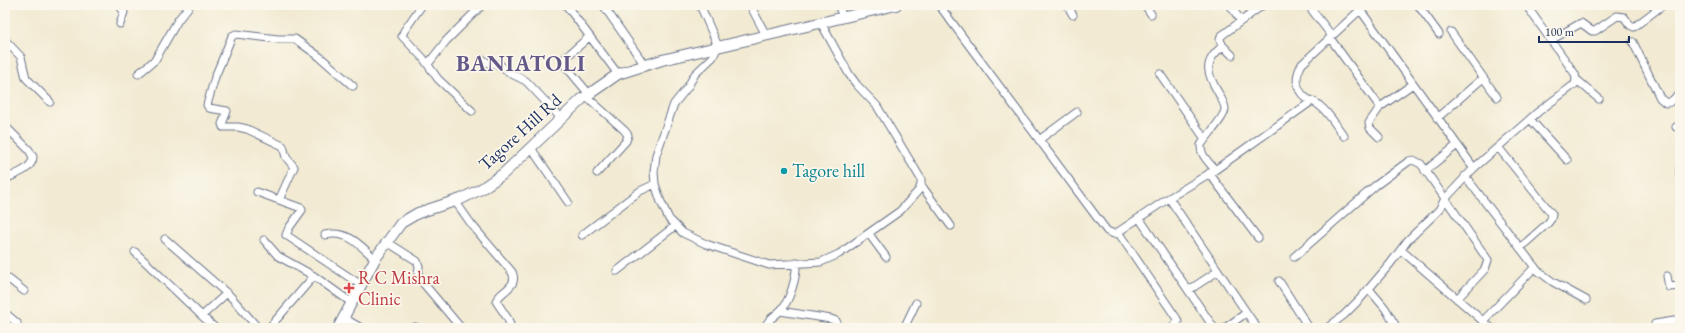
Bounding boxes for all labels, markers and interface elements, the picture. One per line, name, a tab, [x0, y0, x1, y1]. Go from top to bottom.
scale bar	[1539, 18, 1629, 44]
text: 100 m	[1545, 24, 1575, 40]
district label: BANIATOLI	[456, 49, 586, 78]
street label: Tagore Hill Rd	[473, 88, 567, 175]
place label: Tagore hill	[792, 159, 865, 182]
marker: Tagore hill	[779, 166, 789, 176]
place label: R C Mishra Clinic	[358, 266, 441, 310]
marker: R C Mishra Clinic	[343, 282, 355, 294]

